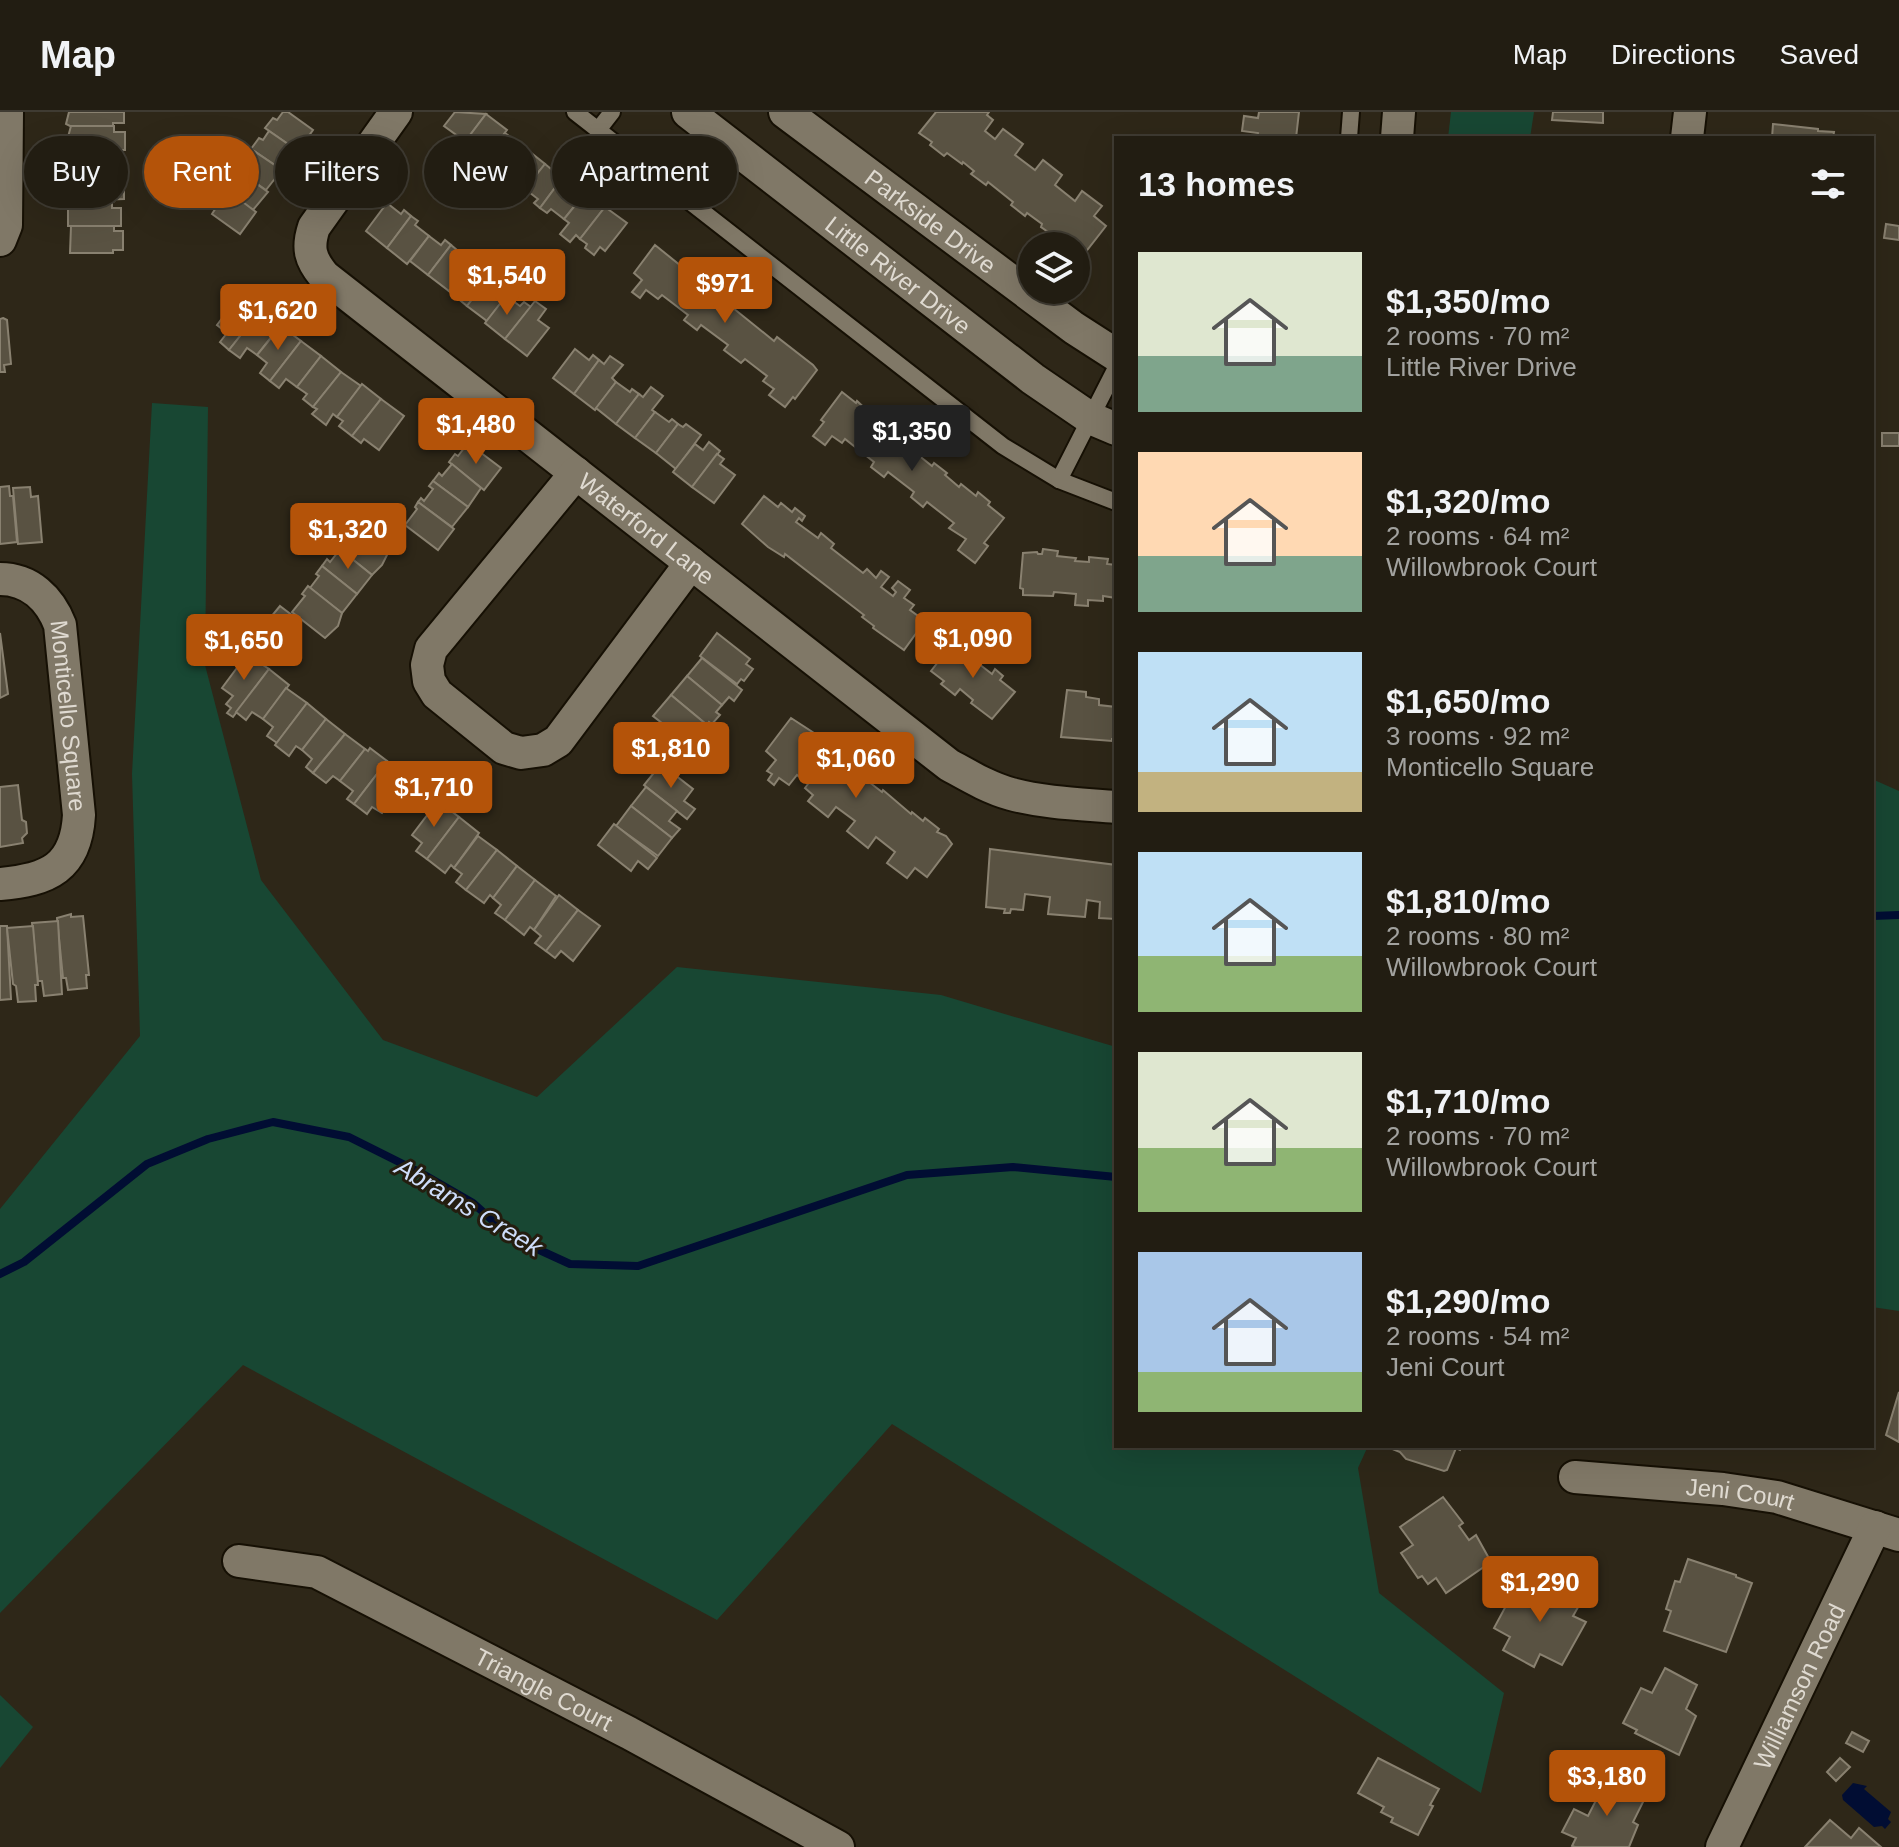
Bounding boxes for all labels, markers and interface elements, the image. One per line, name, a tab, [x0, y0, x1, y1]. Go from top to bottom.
text: Map	[40, 34, 116, 76]
text: Map	[1513, 39, 1567, 70]
text: Directions	[1611, 39, 1736, 70]
text: Saved	[1780, 39, 1859, 70]
chip: Buy	[24, 136, 128, 208]
chip: Rent	[144, 136, 259, 208]
chip: Filters	[275, 136, 408, 208]
chip: New	[424, 136, 536, 208]
chip: Apartment	[552, 136, 737, 208]
icon: filters	[1806, 162, 1850, 206]
street label: Parkside Drive	[860, 163, 1001, 279]
text: 13 homes	[1138, 165, 1295, 203]
street label: Little River Drive	[820, 210, 976, 339]
map controls	[1018, 232, 1090, 304]
button: layers	[1018, 232, 1090, 304]
pin: $1,540	[442, 249, 572, 317]
pin: $971	[678, 257, 772, 325]
text: $1,540	[467, 260, 547, 290]
text: $971	[696, 268, 754, 298]
text: $1,350/mo	[1386, 282, 1550, 320]
pin: $1,620	[213, 284, 343, 352]
icon: home	[1202, 284, 1298, 380]
text: $1,620	[238, 295, 318, 325]
text: 2 rooms · 70 m²	[1386, 321, 1570, 351]
text: Little River Drive	[1386, 352, 1577, 382]
pin: $1,480	[411, 398, 541, 466]
pin: $1,350	[847, 405, 977, 473]
text: $1,480	[436, 409, 516, 439]
text: $1,350	[872, 416, 952, 446]
street label: Waterford Lane	[574, 467, 720, 590]
text: $1,320/mo	[1386, 482, 1550, 520]
icon: home	[1202, 484, 1298, 580]
pin: $1,320	[283, 503, 413, 571]
text: $1,320	[308, 514, 388, 544]
text: 2 rooms · 64 m²	[1386, 521, 1570, 551]
text: Willowbrook Court	[1386, 552, 1597, 582]
pin: $1,090	[908, 612, 1038, 680]
pin: $1,650	[179, 614, 309, 682]
street label: Monticello Square	[46, 619, 92, 813]
text: $1,090	[933, 623, 1013, 653]
text: $1,650	[204, 625, 284, 655]
text: $1,650/mo	[1386, 682, 1550, 720]
icon: home	[1202, 684, 1298, 780]
text: 3 rooms · 92 m²	[1386, 721, 1570, 751]
pin: $1,810	[606, 722, 736, 790]
pin: $1,060	[791, 732, 921, 800]
text: $1,810	[631, 733, 711, 763]
text: $1,060	[816, 743, 896, 773]
text: Monticello Square	[1386, 752, 1594, 782]
pin: $1,710	[369, 761, 499, 829]
text: $1,710	[394, 772, 474, 802]
text: $1,810/mo	[1386, 882, 1550, 920]
icon: home	[1202, 884, 1298, 980]
text: 2 rooms · 80 m²	[1386, 921, 1570, 951]
text: Willowbrook Court	[1386, 952, 1597, 982]
text: $1,710/mo	[1386, 1082, 1550, 1120]
icon: home	[1202, 1084, 1298, 1180]
text: 2 rooms · 70 m²	[1386, 1121, 1570, 1151]
water label: Abrams Creek	[388, 1150, 550, 1264]
text: Willowbrook Court	[1386, 1152, 1597, 1182]
text: $1,290/mo	[1386, 1282, 1550, 1320]
icon: home	[1202, 1284, 1298, 1380]
text: 2 rooms · 54 m²	[1386, 1321, 1570, 1351]
text: Jeni Court	[1386, 1352, 1505, 1382]
street label: Jeni Court	[1685, 1473, 1798, 1515]
pin: $1,290	[1475, 1556, 1605, 1624]
text: $1,290	[1500, 1567, 1580, 1597]
street label: Williamson Road	[1748, 1599, 1850, 1774]
street label: Triangle Court	[470, 1642, 618, 1736]
pin: $3,180	[1542, 1750, 1672, 1818]
text: $3,180	[1567, 1761, 1647, 1791]

